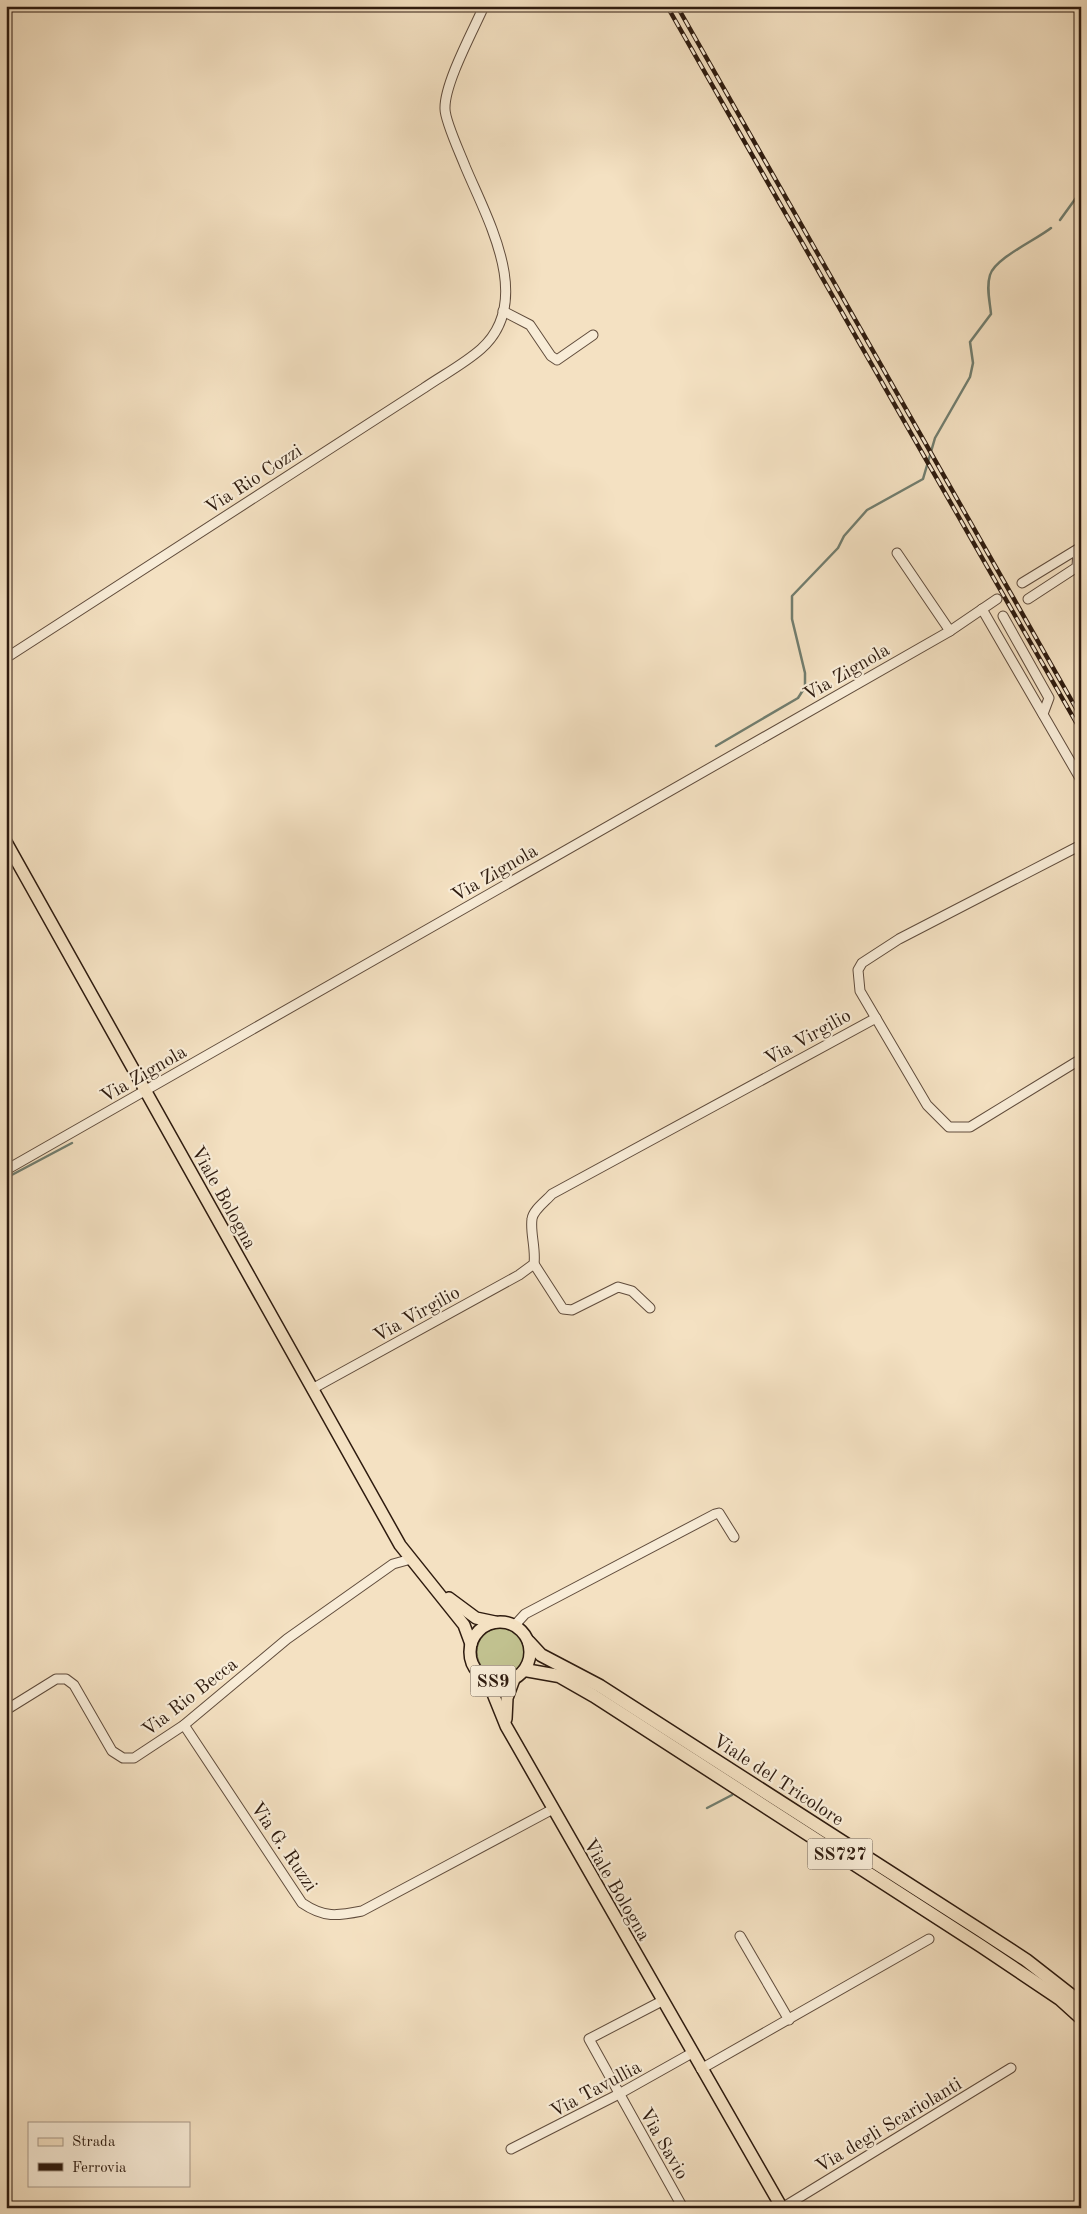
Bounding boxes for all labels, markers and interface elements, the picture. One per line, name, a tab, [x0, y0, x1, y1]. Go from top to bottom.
street label: Via Rio Cozzi	[203, 442, 306, 518]
street label: Via Zignola	[801, 641, 894, 705]
street label: Via Zignola	[449, 842, 542, 906]
street label: Via Virgilio	[762, 1007, 855, 1070]
street label: Via Zignola	[98, 1043, 191, 1107]
street label: Viale Bologna	[187, 1144, 259, 1253]
street label: Via Virgilio	[371, 1284, 464, 1347]
street label: Via Rio Becca	[139, 1655, 242, 1741]
road number: SS9	[470, 1665, 516, 1696]
street label: Viale del Tricolore	[709, 1732, 847, 1830]
street label: Via G. Ruzzi	[246, 1799, 320, 1896]
street label: Viale Bologna	[579, 1836, 653, 1945]
road number: SS727	[808, 1838, 872, 1870]
street label: Via Tavullia	[548, 2058, 645, 2122]
street label: Via degli Scariolanti	[813, 2075, 966, 2177]
street label: Via Savio	[635, 2105, 691, 2183]
legend	[28, 2122, 190, 2186]
text: Strada	[72, 2135, 116, 2150]
text: Ferrovia	[72, 2161, 127, 2176]

